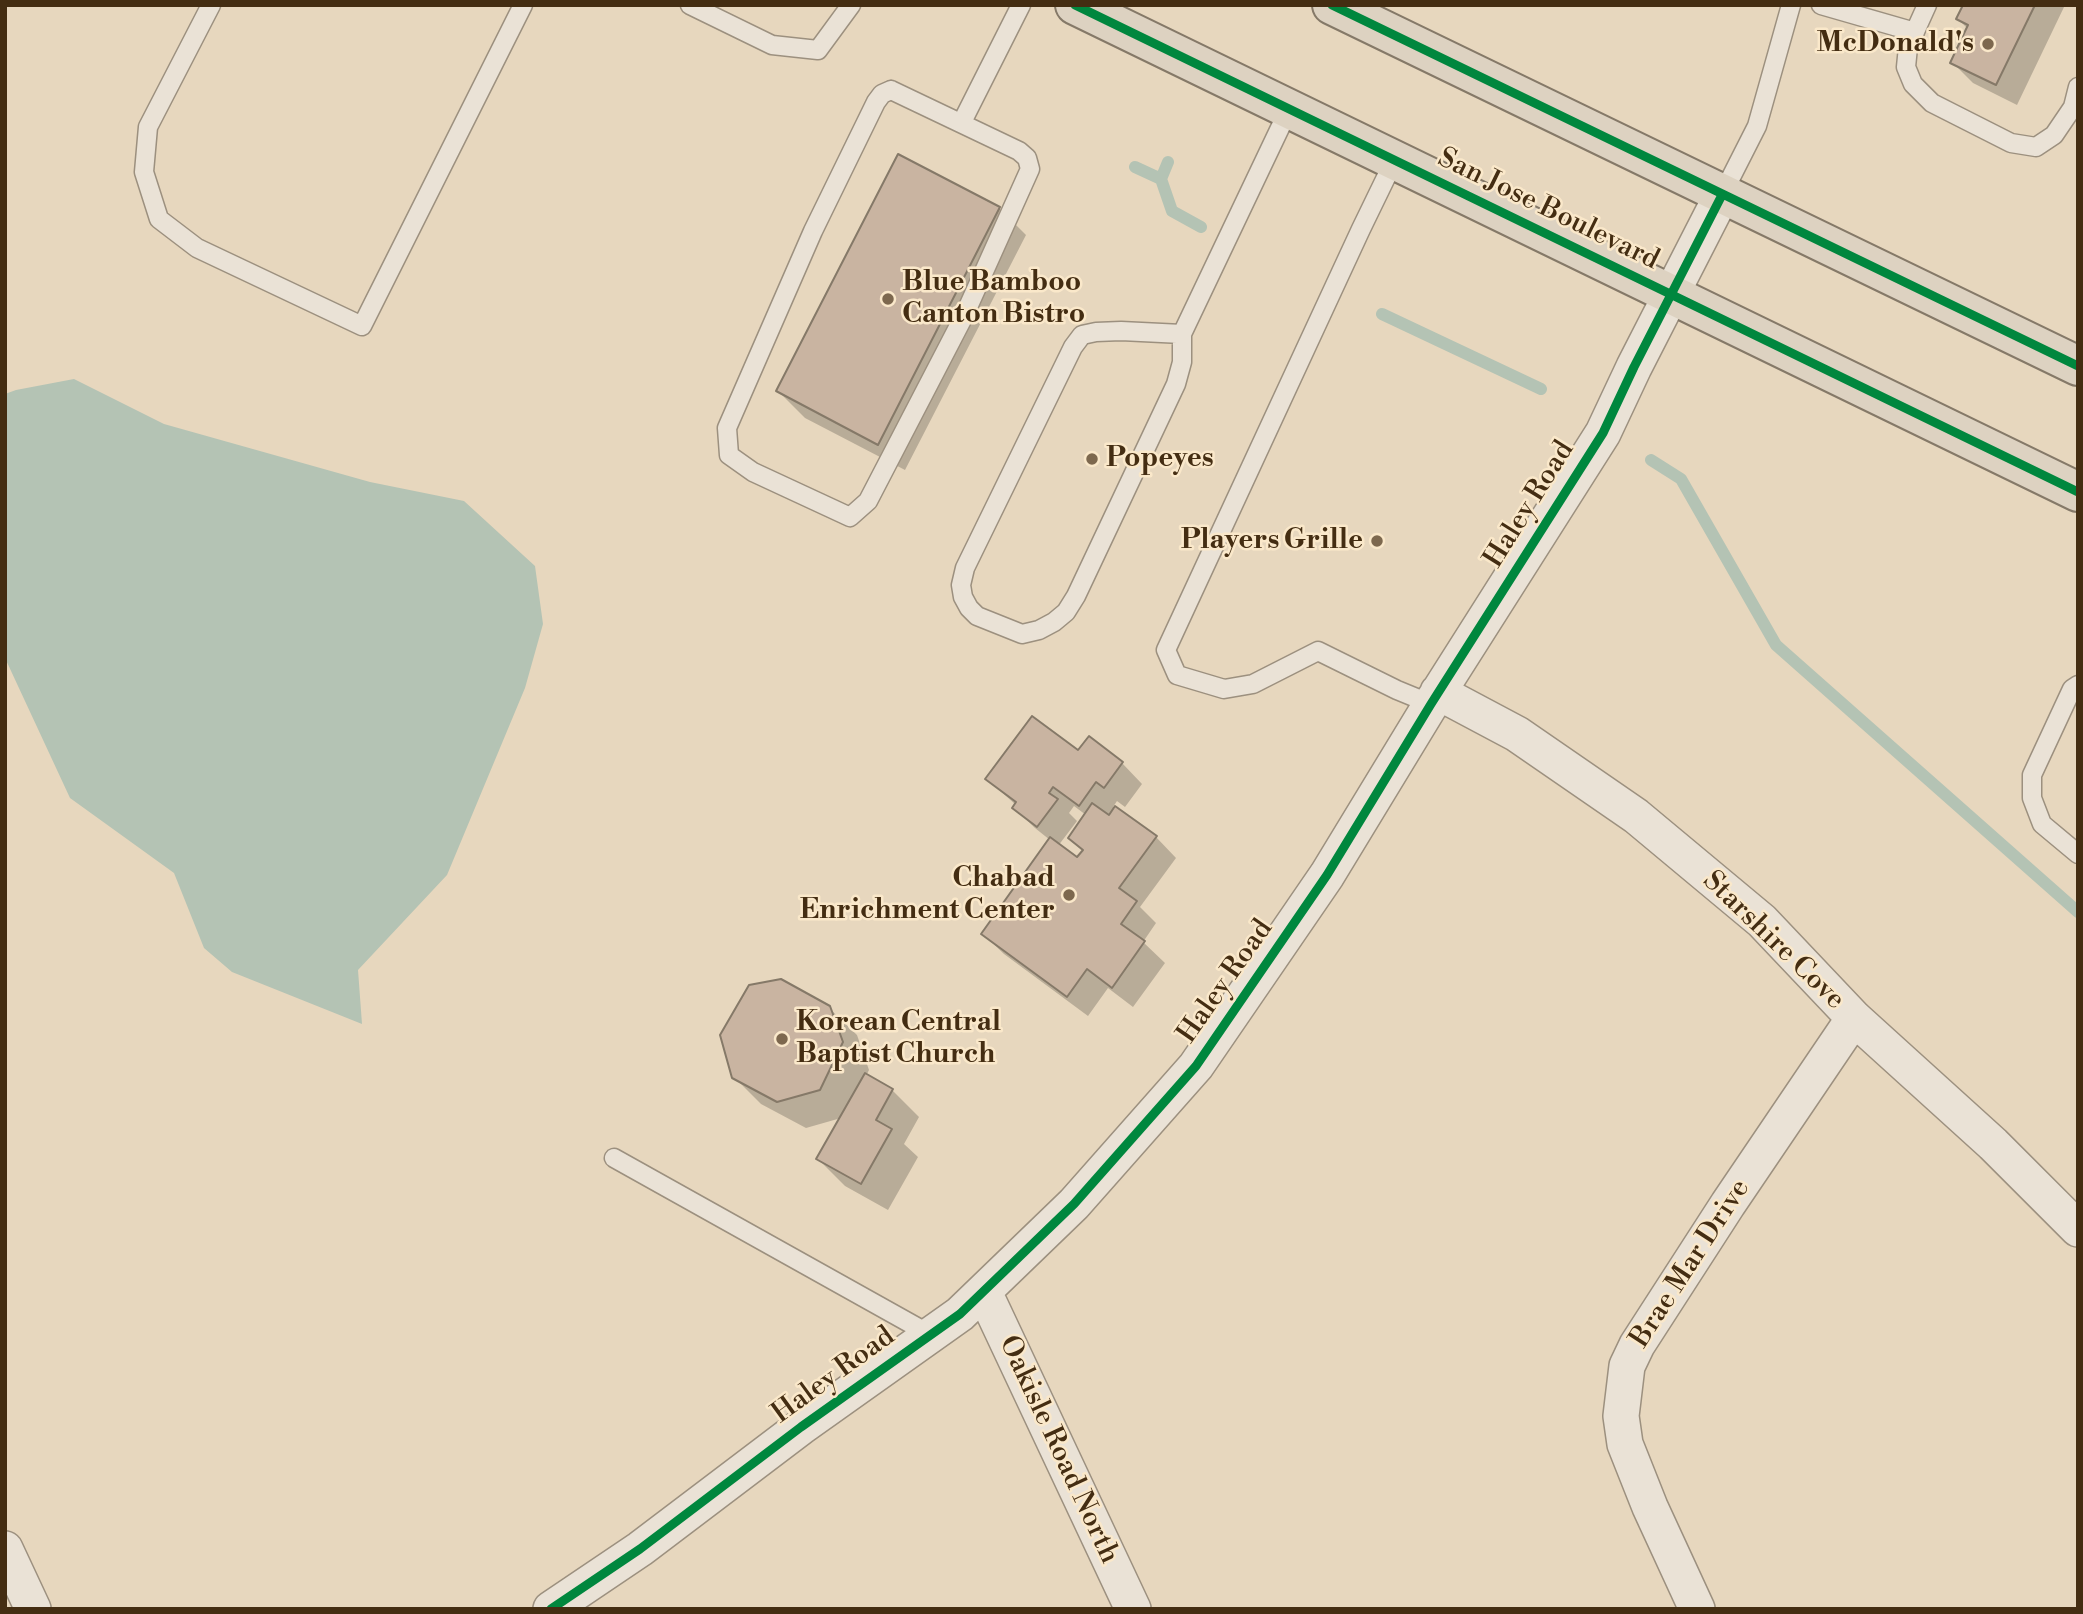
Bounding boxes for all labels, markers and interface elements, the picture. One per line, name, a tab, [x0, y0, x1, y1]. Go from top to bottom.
place label: McDonald's	[1817, 27, 1974, 61]
marker: McDonald's	[1980, 36, 1996, 52]
street label: San Jose Boulevard	[1432, 142, 1664, 278]
place label: Blue Bamboo Canton Bistro	[902, 266, 1085, 332]
marker: Blue Bamboo Canton Bistro	[880, 291, 896, 307]
street label: Haley Road	[1478, 435, 1582, 575]
place label: Popeyes	[1106, 442, 1214, 476]
marker: Popeyes	[1084, 451, 1100, 467]
place label: Players Grille	[1181, 524, 1363, 558]
marker: Players Grille	[1369, 533, 1385, 549]
place label: Chabad Enrichment Center	[800, 862, 1055, 928]
street label: Starshire Cove	[1695, 865, 1851, 1017]
marker: Chabad Enrichment Center	[1061, 887, 1077, 903]
street label: Haley Road	[1171, 914, 1281, 1050]
place label: Korean Central Baptist Church	[796, 1006, 1001, 1072]
marker: Korean Central Baptist Church	[774, 1031, 790, 1047]
street label: Brae Mar Drive	[1624, 1174, 1758, 1354]
street label: Haley Road	[766, 1320, 902, 1432]
street label: Oakisle Road North	[991, 1331, 1125, 1569]

